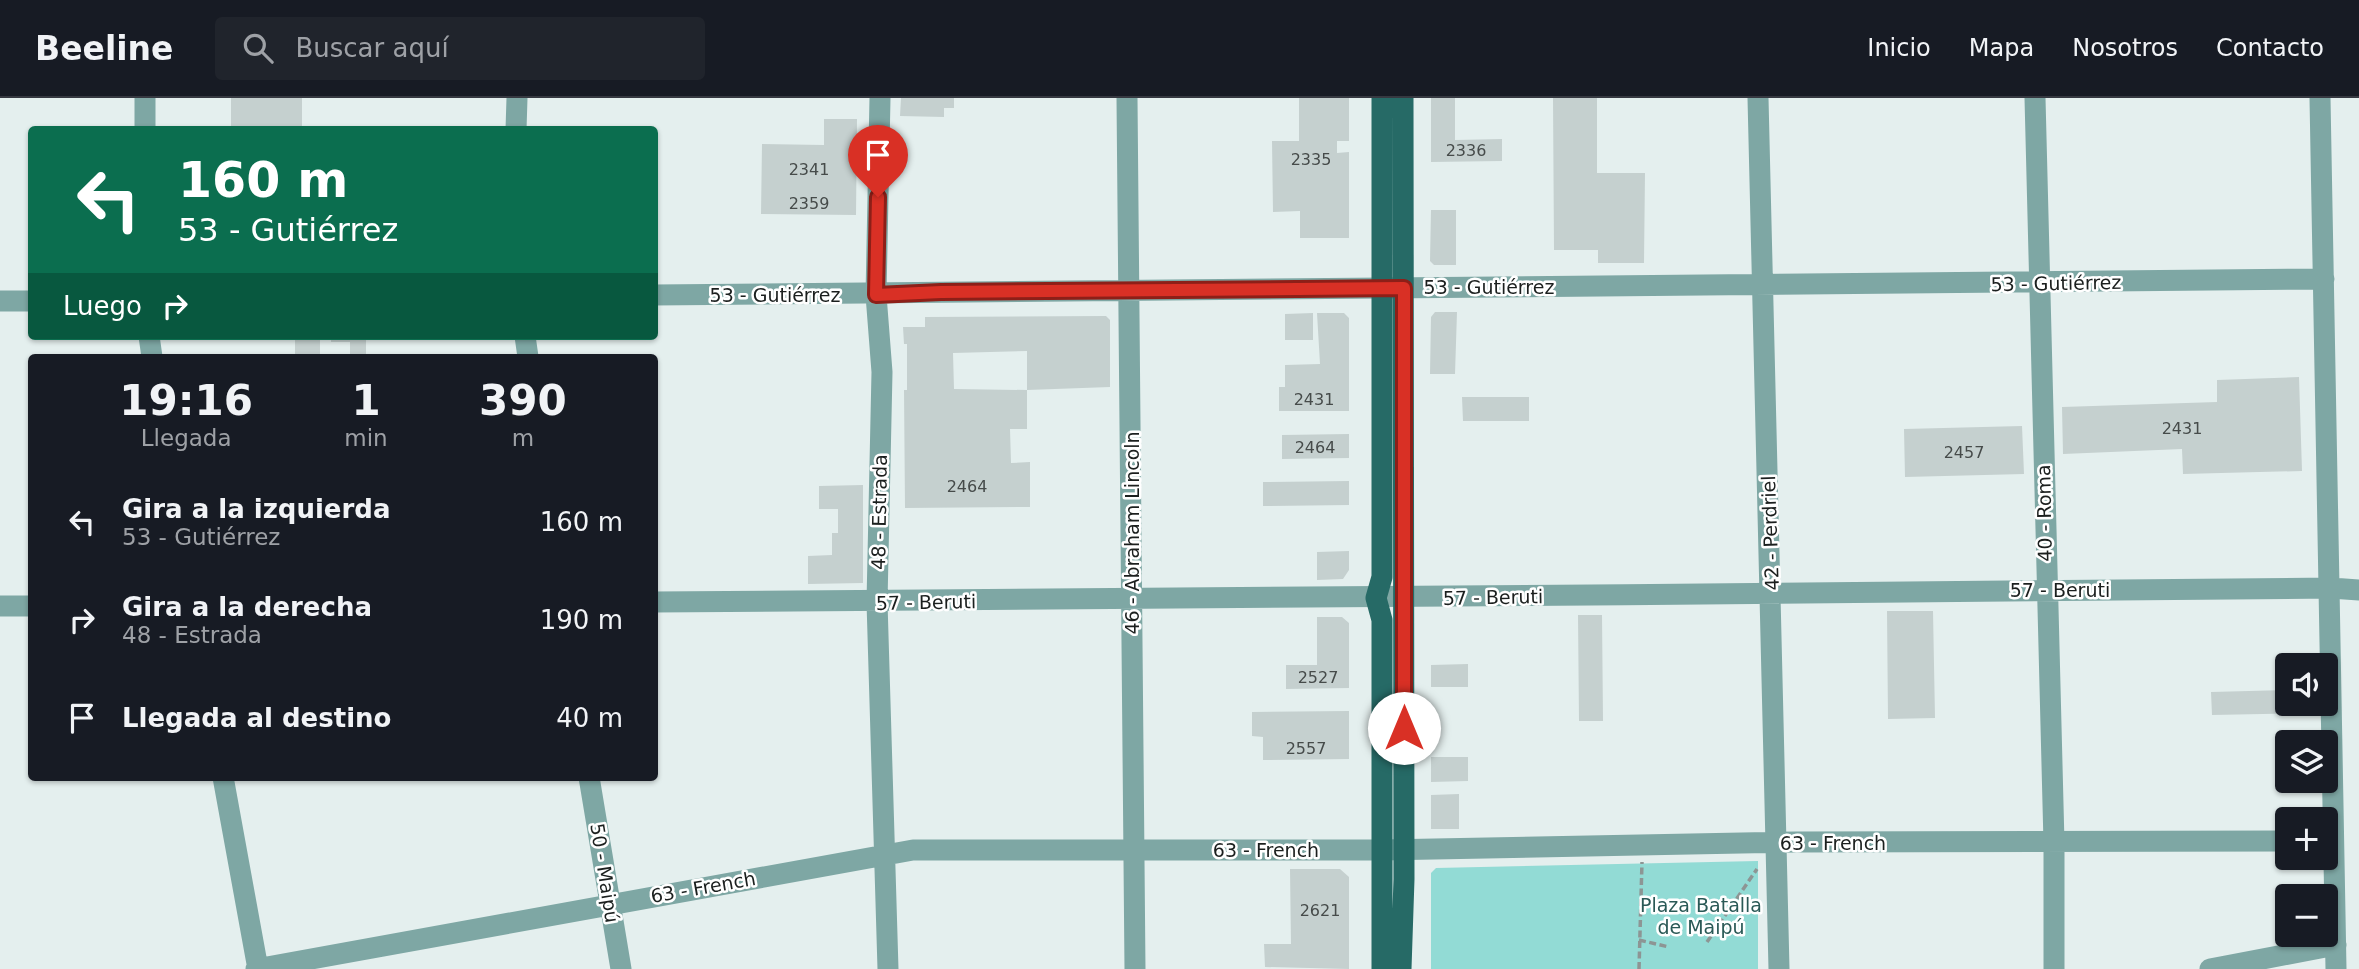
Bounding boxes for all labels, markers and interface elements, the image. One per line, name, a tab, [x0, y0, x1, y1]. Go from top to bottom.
search box	[215, 17, 705, 80]
text: Beeline	[35, 29, 173, 68]
icon: search	[239, 29, 277, 67]
text: Buscar aquí	[295, 33, 449, 63]
text: Inicio	[1867, 34, 1931, 62]
text: Mapa	[1969, 34, 2034, 62]
text: Nosotros	[2072, 34, 2178, 62]
text: Contacto	[2216, 34, 2324, 62]
pin	[848, 125, 908, 197]
icon: arrive	[859, 136, 897, 174]
house number: 2336	[1446, 141, 1486, 160]
house number: 2335	[1291, 150, 1331, 169]
text: 160 m	[178, 152, 348, 209]
icon: left	[63, 154, 154, 245]
house number: 2341	[789, 160, 829, 179]
house number: 2359	[789, 194, 829, 213]
text: 53 - Gutiérrez	[178, 211, 398, 249]
street label: 53 - Gutiérrez	[1990, 271, 2122, 295]
street label: 53 - Gutiérrez	[1424, 276, 1554, 298]
street label: 53 - Gutiérrez	[710, 284, 840, 306]
icon: right	[156, 287, 194, 325]
text: Luego	[63, 291, 142, 321]
text: 19:16	[119, 376, 253, 425]
text: 1	[351, 376, 381, 425]
text: 390	[479, 376, 567, 425]
house number: 2431	[1294, 390, 1334, 409]
house number: 2431	[2162, 419, 2202, 438]
text: Llegada	[141, 425, 232, 451]
text: min	[344, 425, 388, 451]
text: m	[512, 425, 534, 451]
street label: 46 - Abraham Lincoln	[1121, 431, 1143, 635]
house number: 2464	[1295, 438, 1335, 457]
house number: 2457	[1944, 443, 1984, 462]
street label: 48 - Estrada	[867, 454, 891, 570]
street label: 40 - Roma	[2032, 464, 2056, 562]
street label: 42 - Perdriel	[1757, 475, 1783, 591]
house number: 2464	[947, 477, 987, 496]
text: Gira a la izquierda	[122, 494, 390, 524]
icon: left	[63, 503, 101, 541]
text: 160 m	[540, 507, 623, 537]
text: 53 - Gutiérrez	[122, 524, 280, 550]
street label: 57 - Beruti	[2010, 579, 2110, 601]
street label: 57 - Beruti	[1443, 585, 1543, 609]
street label: 57 - Beruti	[876, 590, 976, 614]
text: Gira a la derecha	[122, 592, 372, 622]
icon: right	[63, 601, 101, 639]
text: 190 m	[540, 605, 623, 635]
text: 48 - Estrada	[122, 622, 262, 648]
map controls	[2275, 653, 2338, 947]
button: sound	[2275, 653, 2338, 716]
house number: 2527	[1298, 668, 1338, 687]
position arrow	[1367, 691, 1441, 765]
icon: arrive	[63, 699, 101, 737]
text: Llegada al destino	[122, 703, 391, 733]
text: 40 m	[556, 703, 623, 733]
button: layers	[2275, 730, 2338, 793]
house number: 2557	[1286, 739, 1326, 758]
button: +	[2275, 807, 2338, 870]
street label: 50 - Maipú	[586, 822, 624, 924]
street label: 63 - French	[1780, 832, 1886, 854]
street label: 63 - French	[1213, 839, 1319, 861]
street label: 63 - French	[649, 867, 757, 907]
button: −	[2275, 884, 2338, 947]
park label: Plaza Batalla de Maipú	[1640, 894, 1762, 938]
house number: 2621	[1300, 901, 1340, 920]

